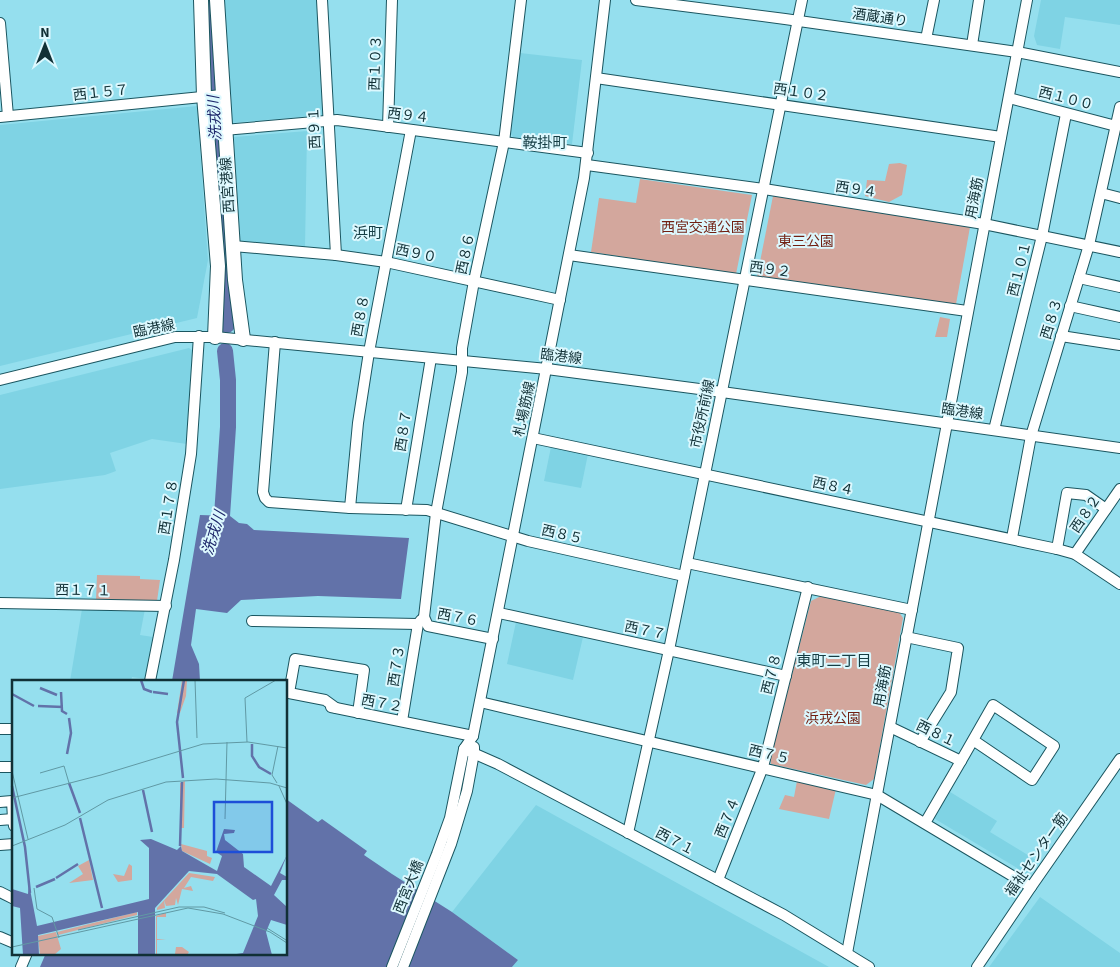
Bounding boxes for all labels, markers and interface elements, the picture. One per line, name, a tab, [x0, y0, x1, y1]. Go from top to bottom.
street label: 酒蔵通り	[851, 4, 909, 32]
north arrow	[20, 20, 70, 70]
text: N	[40, 23, 50, 43]
street label: 西１０３	[365, 35, 387, 91]
street label: 西１０２	[772, 79, 830, 107]
street label: 西１５７	[72, 80, 130, 106]
street label: 西１００	[1036, 83, 1096, 115]
water label: 洗戎川	[203, 93, 227, 141]
street label: 西９４	[386, 104, 430, 128]
street label: 西９１	[304, 107, 326, 149]
district label: 鞍掛町	[522, 133, 568, 154]
street label: 西宮港線	[216, 156, 240, 214]
street label: 用海筋	[961, 175, 989, 221]
street label: 西９４	[834, 177, 878, 203]
park label: 西宮交通公園	[661, 218, 745, 238]
district label: 浜町	[353, 223, 383, 244]
street label: 西８６	[452, 231, 480, 277]
park label: 東三公園	[778, 232, 834, 252]
street label: 西１０１	[1004, 239, 1036, 299]
street label: 西９０	[393, 240, 439, 268]
street label: 西９２	[748, 257, 792, 283]
street label: 西８８	[348, 294, 374, 338]
street label: 西８３	[1036, 296, 1068, 342]
street label: 臨港線	[131, 315, 177, 343]
street label: 臨港線	[539, 345, 583, 369]
street label: 市役所前線	[686, 378, 720, 450]
street label: 札場筋線	[509, 380, 541, 438]
street label: 臨港線	[940, 399, 984, 425]
street label: 西８７	[391, 409, 417, 453]
street label: 西８４	[810, 473, 856, 501]
street label: 西１７８	[155, 478, 183, 536]
street label: 西８２	[1066, 491, 1106, 537]
water label: 洗戎川	[197, 507, 231, 558]
street label: 西８５	[539, 521, 585, 549]
street label: 西１７１	[55, 581, 111, 601]
street label: 西７６	[435, 604, 481, 632]
street label: 西７７	[622, 617, 668, 645]
street label: 西７３	[384, 644, 410, 688]
street label: 西７８	[757, 651, 787, 697]
district label: 東町二丁目	[796, 651, 872, 672]
street label: 用海筋	[870, 664, 896, 708]
inset map	[12, 680, 288, 954]
street label: 西７２	[359, 690, 405, 718]
park label: 浜戎公園	[805, 709, 861, 729]
street label: 西８１	[913, 716, 959, 752]
street label: 西７５	[746, 741, 792, 769]
street label: 西７４	[711, 795, 745, 841]
street label: 福祉センター筋	[1001, 809, 1073, 901]
street label: 西７１	[652, 823, 698, 861]
street label: 西宮大橋	[389, 857, 429, 917]

